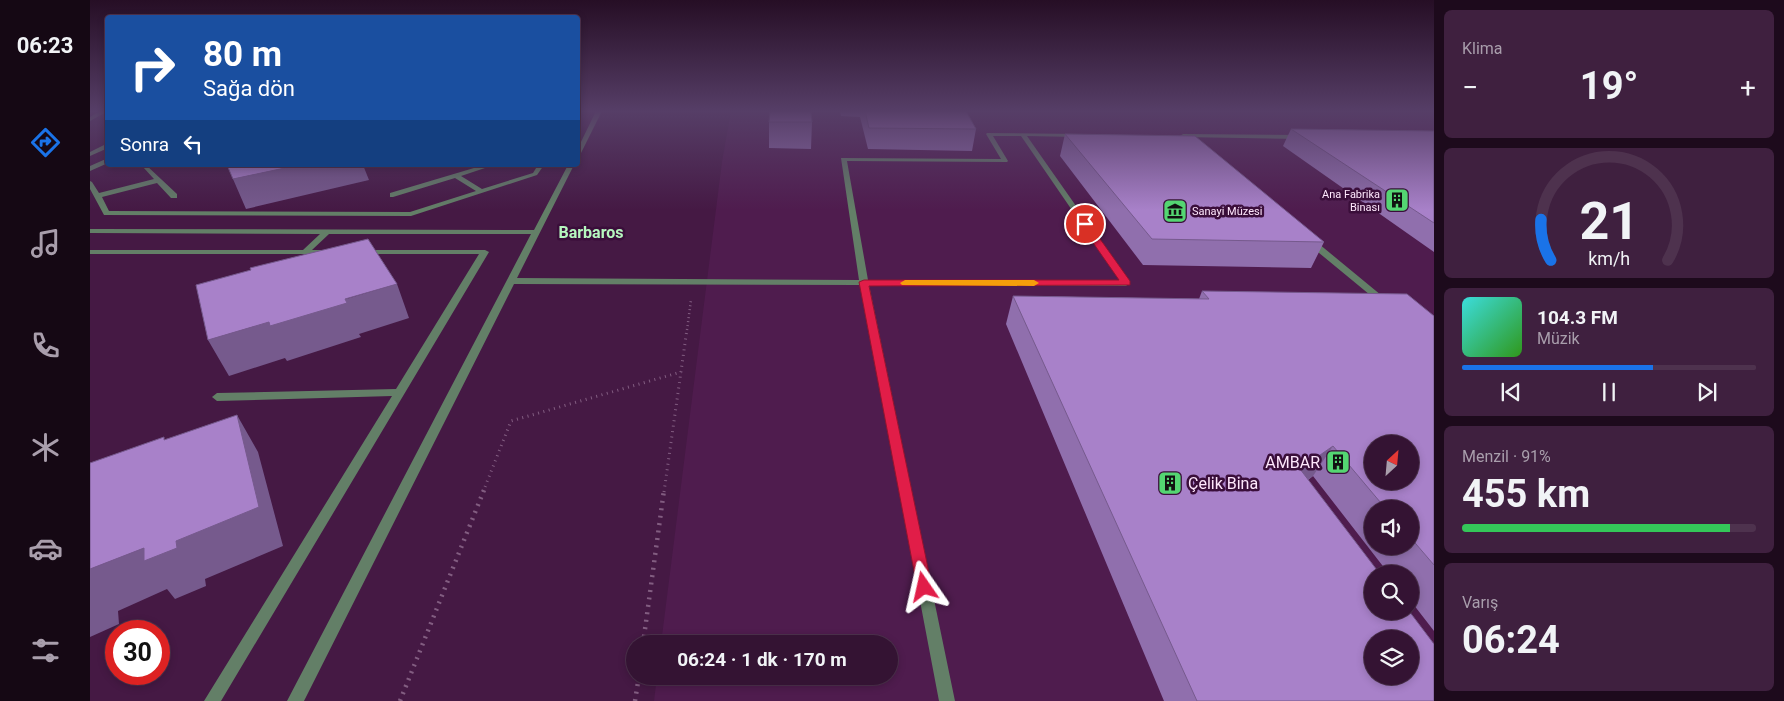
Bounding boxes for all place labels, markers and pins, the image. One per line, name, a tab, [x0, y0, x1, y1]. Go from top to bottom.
building icon: Ana Fabrika Binası	[1384, 187, 1410, 213]
place label: Ana Fabrika Binası	[1322, 188, 1380, 214]
museum icon: Sanayi Müzesi	[1162, 198, 1188, 224]
pin	[1064, 203, 1106, 245]
place label: Sanayi Müzesi	[1192, 205, 1262, 218]
building icon: AMBAR	[1325, 449, 1351, 475]
place label: AMBAR	[1265, 453, 1320, 472]
building icon: Çelik Bina	[1157, 470, 1183, 496]
place label: Çelik Bina	[1188, 474, 1258, 493]

